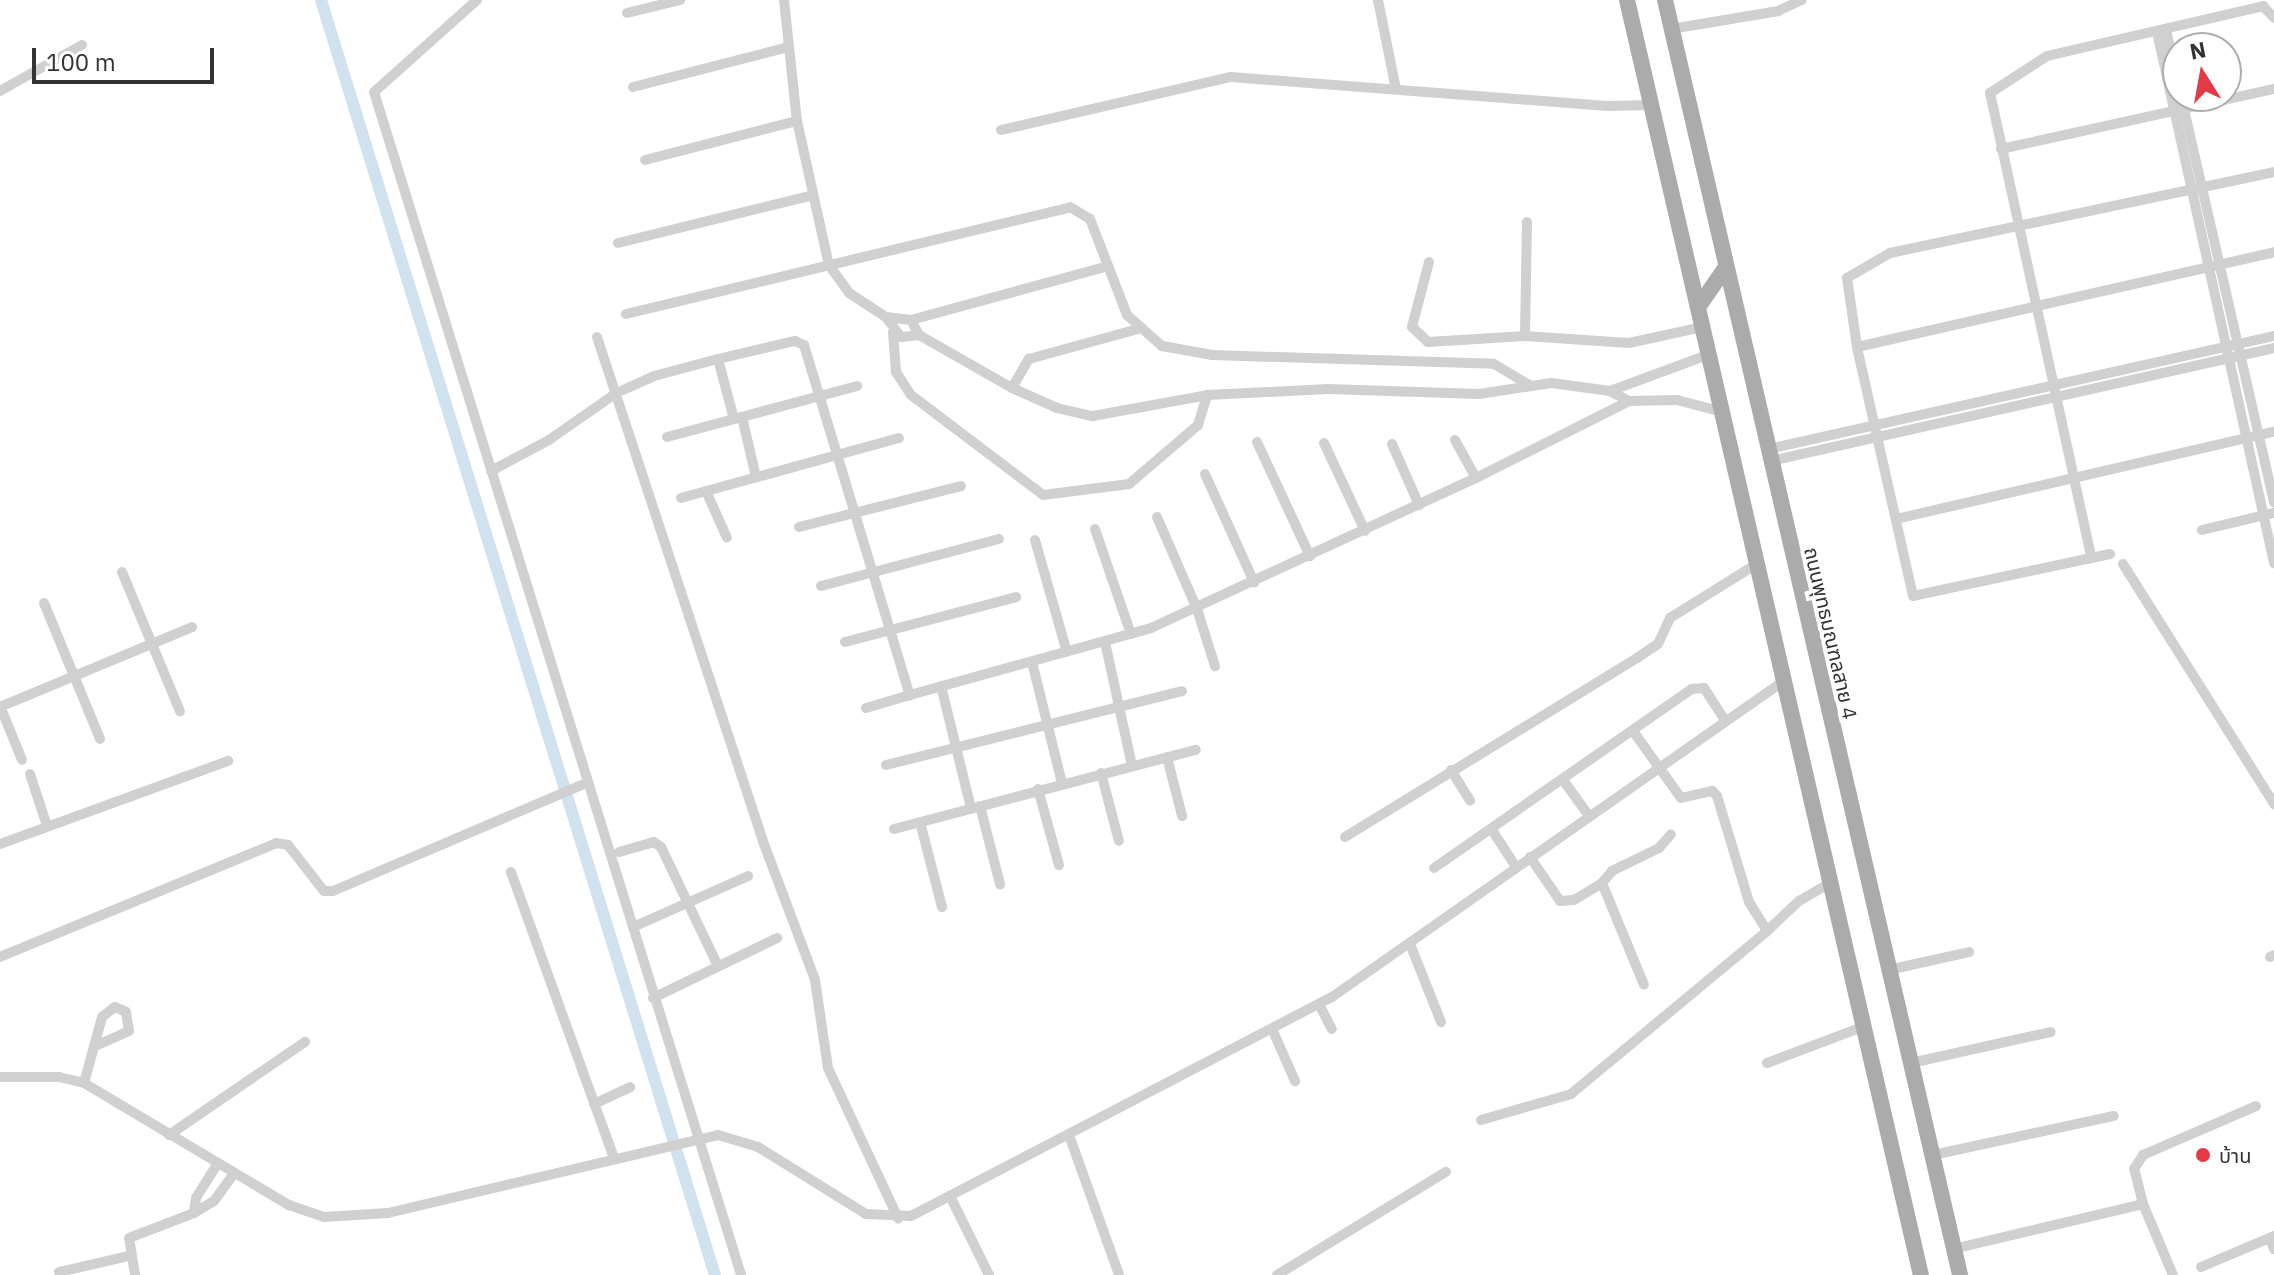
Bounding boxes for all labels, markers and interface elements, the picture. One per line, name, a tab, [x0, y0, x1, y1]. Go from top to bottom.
scale bar	[36, 32, 218, 82]
north arrow	[2162, 32, 2242, 112]
text: N	[2187, 34, 2208, 66]
text: 100 m	[46, 46, 116, 78]
street label: ถนนพุทธมณฑลสาย 4	[1800, 545, 1862, 721]
place label: บ้าน	[2219, 1143, 2251, 1167]
marker: บ้าน	[2194, 1146, 2212, 1164]

